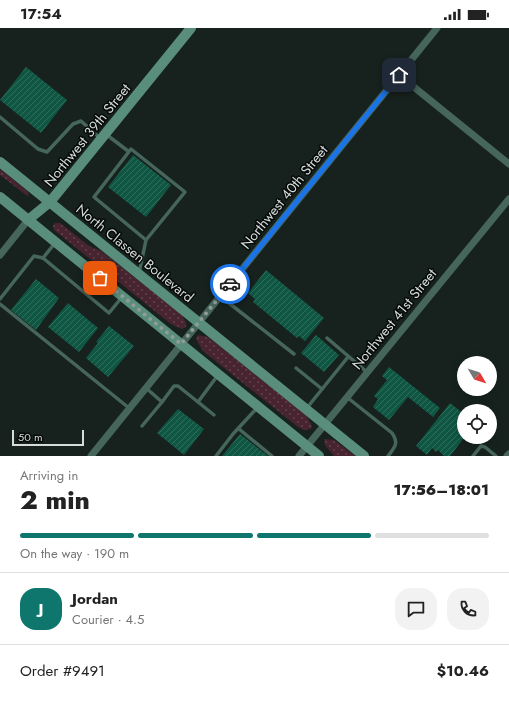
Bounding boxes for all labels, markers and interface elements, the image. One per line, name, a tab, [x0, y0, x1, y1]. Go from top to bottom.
text: 17:54	[20, 3, 62, 25]
pin	[382, 58, 416, 92]
icon: home	[388, 64, 410, 86]
street label: Northwest 39th Street	[39, 79, 135, 191]
street label: Northwest 40th Street	[236, 140, 333, 253]
street label: North Classen Boulevard	[72, 199, 198, 307]
pin	[83, 261, 117, 295]
courier	[210, 264, 250, 304]
street label: Northwest 41st Street	[347, 264, 441, 374]
icon: bag	[89, 267, 111, 289]
icon: car	[219, 273, 241, 295]
north arrow	[457, 356, 497, 396]
map controls	[457, 356, 497, 444]
button: locate	[457, 404, 497, 444]
scale bar	[12, 428, 84, 447]
text: 50 m	[18, 429, 43, 445]
text: Arriving in	[20, 466, 78, 485]
text: 17:56–18:01	[394, 479, 489, 501]
text: 2 min	[20, 481, 90, 519]
text: On the way · 190 m	[20, 544, 129, 563]
text: Jordan	[72, 588, 118, 610]
button: chat	[395, 588, 437, 630]
button: phone	[447, 588, 489, 630]
text: J	[39, 598, 43, 620]
text: Courier · 4.5	[72, 610, 144, 629]
text: Order #9491	[20, 660, 105, 682]
text: $10.46	[437, 660, 489, 682]

